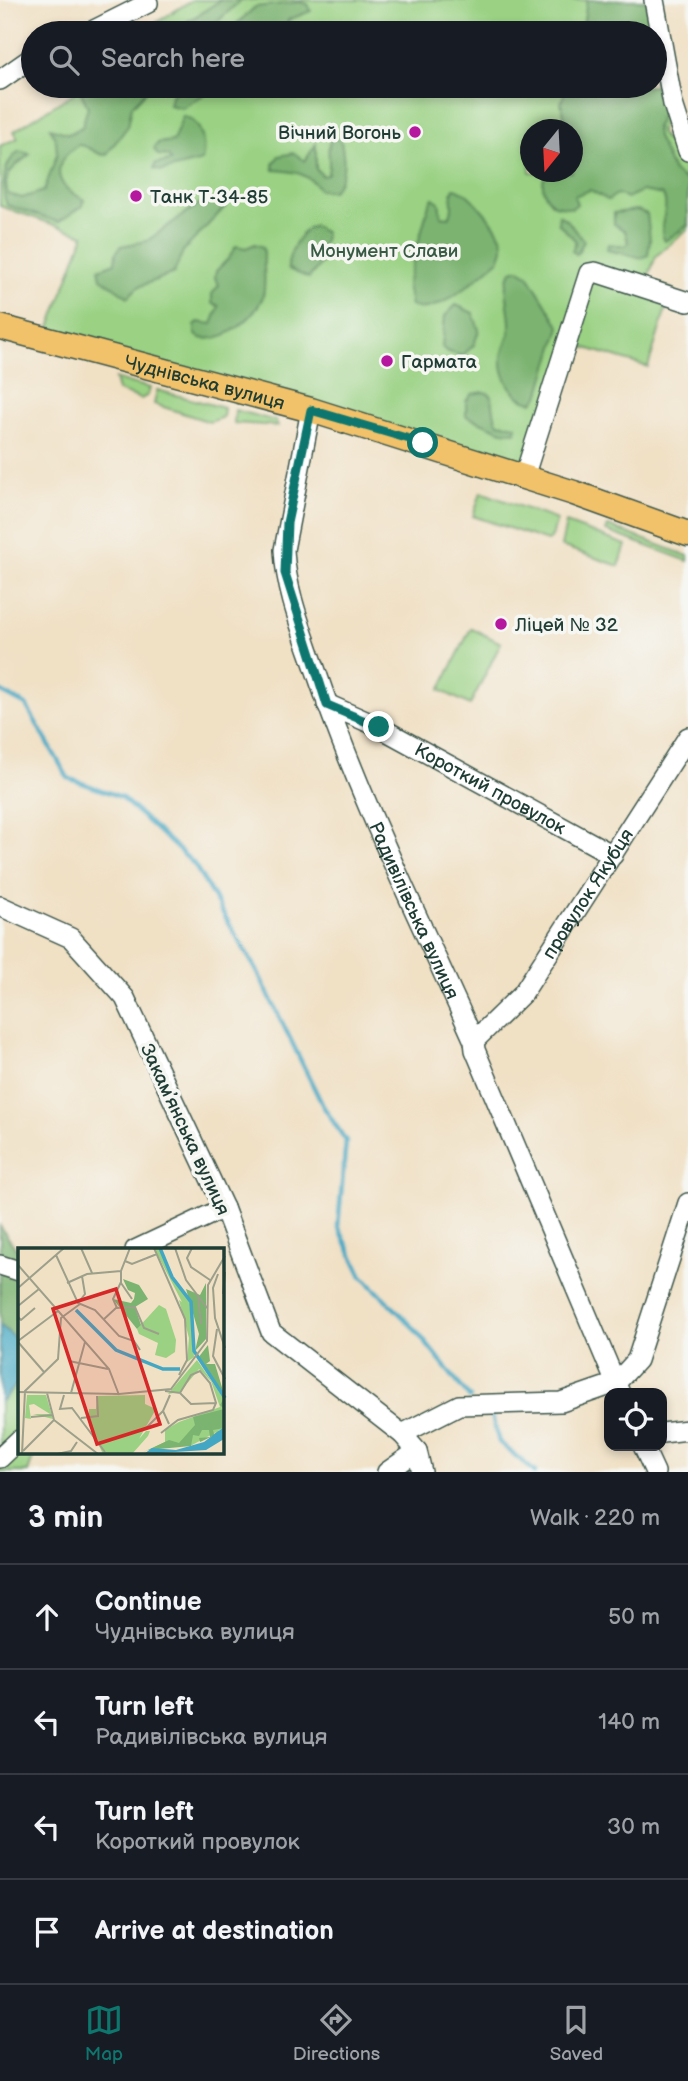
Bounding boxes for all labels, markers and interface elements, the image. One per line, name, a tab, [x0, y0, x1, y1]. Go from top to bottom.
search box	[21, 21, 667, 98]
icon: search	[45, 41, 83, 79]
text: Search here	[101, 44, 245, 75]
north arrow	[520, 119, 583, 182]
place label: Вічний Вогонь	[278, 122, 402, 145]
marker: Вічний Вогонь	[407, 124, 423, 140]
place label: Танк Т-34-85	[150, 186, 269, 209]
marker: Танк Т-34-85	[128, 188, 144, 204]
park label: Монумент Слави	[310, 240, 458, 263]
street label: Чуднівська вулиця	[122, 351, 287, 416]
place label: Гармата	[401, 351, 477, 374]
marker: Гармата	[379, 353, 395, 369]
route start	[407, 427, 438, 458]
place label: Ліцей № 32	[514, 614, 619, 637]
marker: Ліцей № 32	[493, 616, 509, 632]
route end	[363, 711, 394, 742]
street label: Короткий провулок	[410, 739, 570, 840]
street label: Радивілівська вулиця	[363, 819, 464, 1003]
street label: провулок Якубця	[538, 825, 639, 964]
street label: Закамʼянська вулиця	[135, 1040, 234, 1219]
inset map	[18, 1248, 224, 1454]
map controls	[604, 1388, 667, 1451]
button: locate	[604, 1388, 667, 1451]
text: 3 min	[28, 1500, 103, 1536]
text: Walk · 220 m	[530, 1504, 660, 1532]
text: Continue	[95, 1587, 202, 1618]
icon: ahead	[28, 1598, 66, 1636]
text: 50 m	[608, 1603, 660, 1631]
text: Чуднівська вулиця	[95, 1618, 295, 1646]
text: Turn left	[95, 1692, 194, 1723]
icon: left	[28, 1703, 66, 1741]
text: 140 m	[598, 1708, 660, 1736]
text: Радивілівська вулиця	[95, 1723, 328, 1751]
text: Turn left	[95, 1797, 194, 1828]
icon: left	[28, 1808, 66, 1846]
text: 30 m	[607, 1813, 660, 1841]
text: Короткий провулок	[95, 1828, 300, 1856]
icon: arrive	[28, 1913, 66, 1951]
text: Arrive at destination	[95, 1916, 334, 1947]
tab: Map	[85, 2001, 123, 2066]
tab: Directions	[293, 2001, 380, 2066]
tab: Saved	[550, 2001, 603, 2066]

